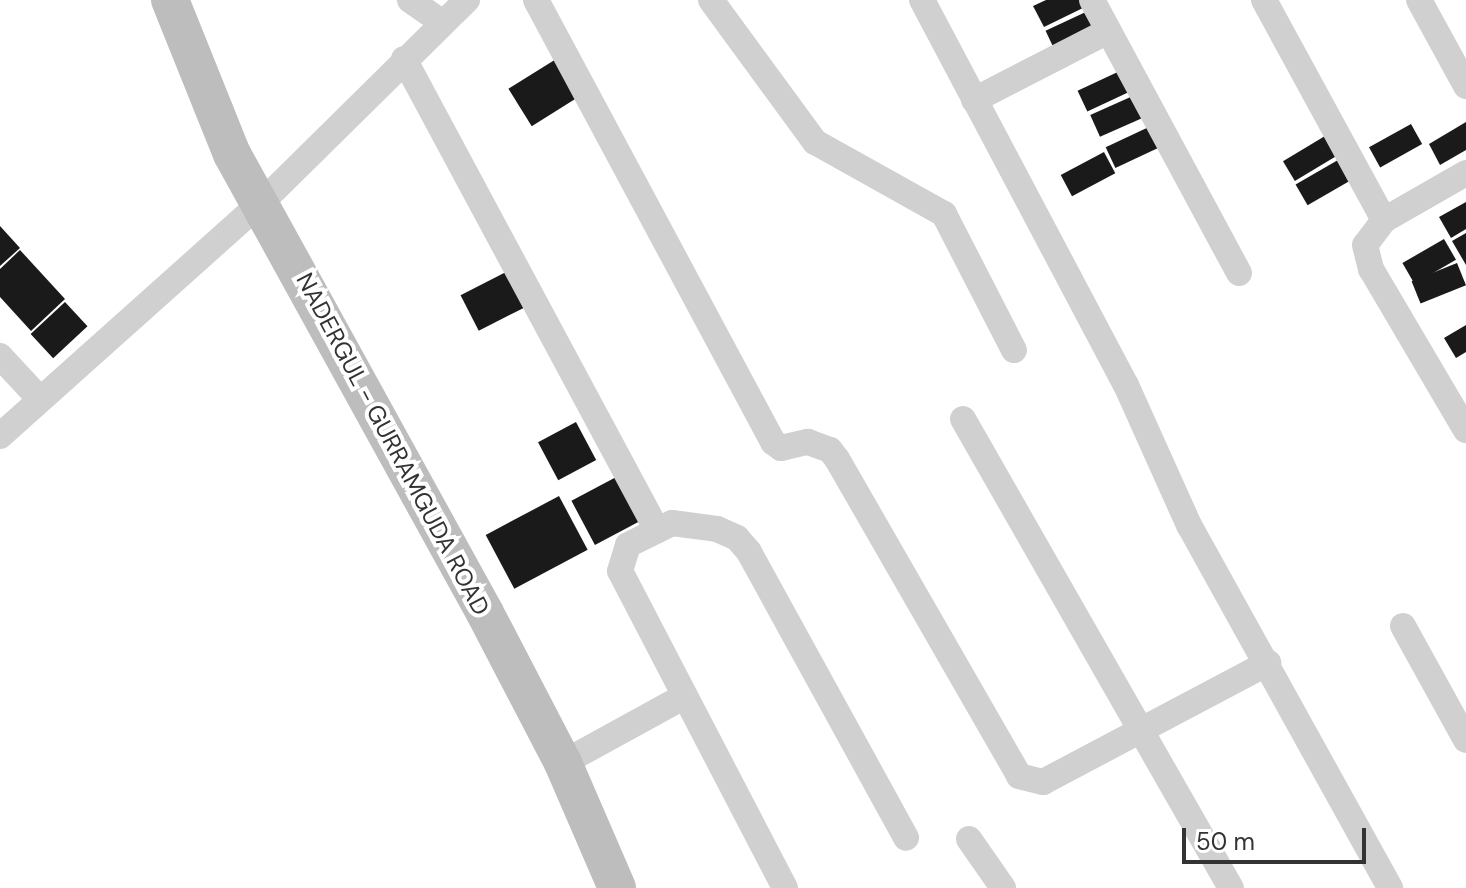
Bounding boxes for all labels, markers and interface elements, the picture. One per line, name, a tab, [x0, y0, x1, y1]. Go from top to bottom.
street label: NADERGUL - GURRAMGUDA ROAD	[290, 268, 496, 620]
scale bar	[1186, 812, 1370, 862]
text: 50 m	[1196, 826, 1255, 857]

